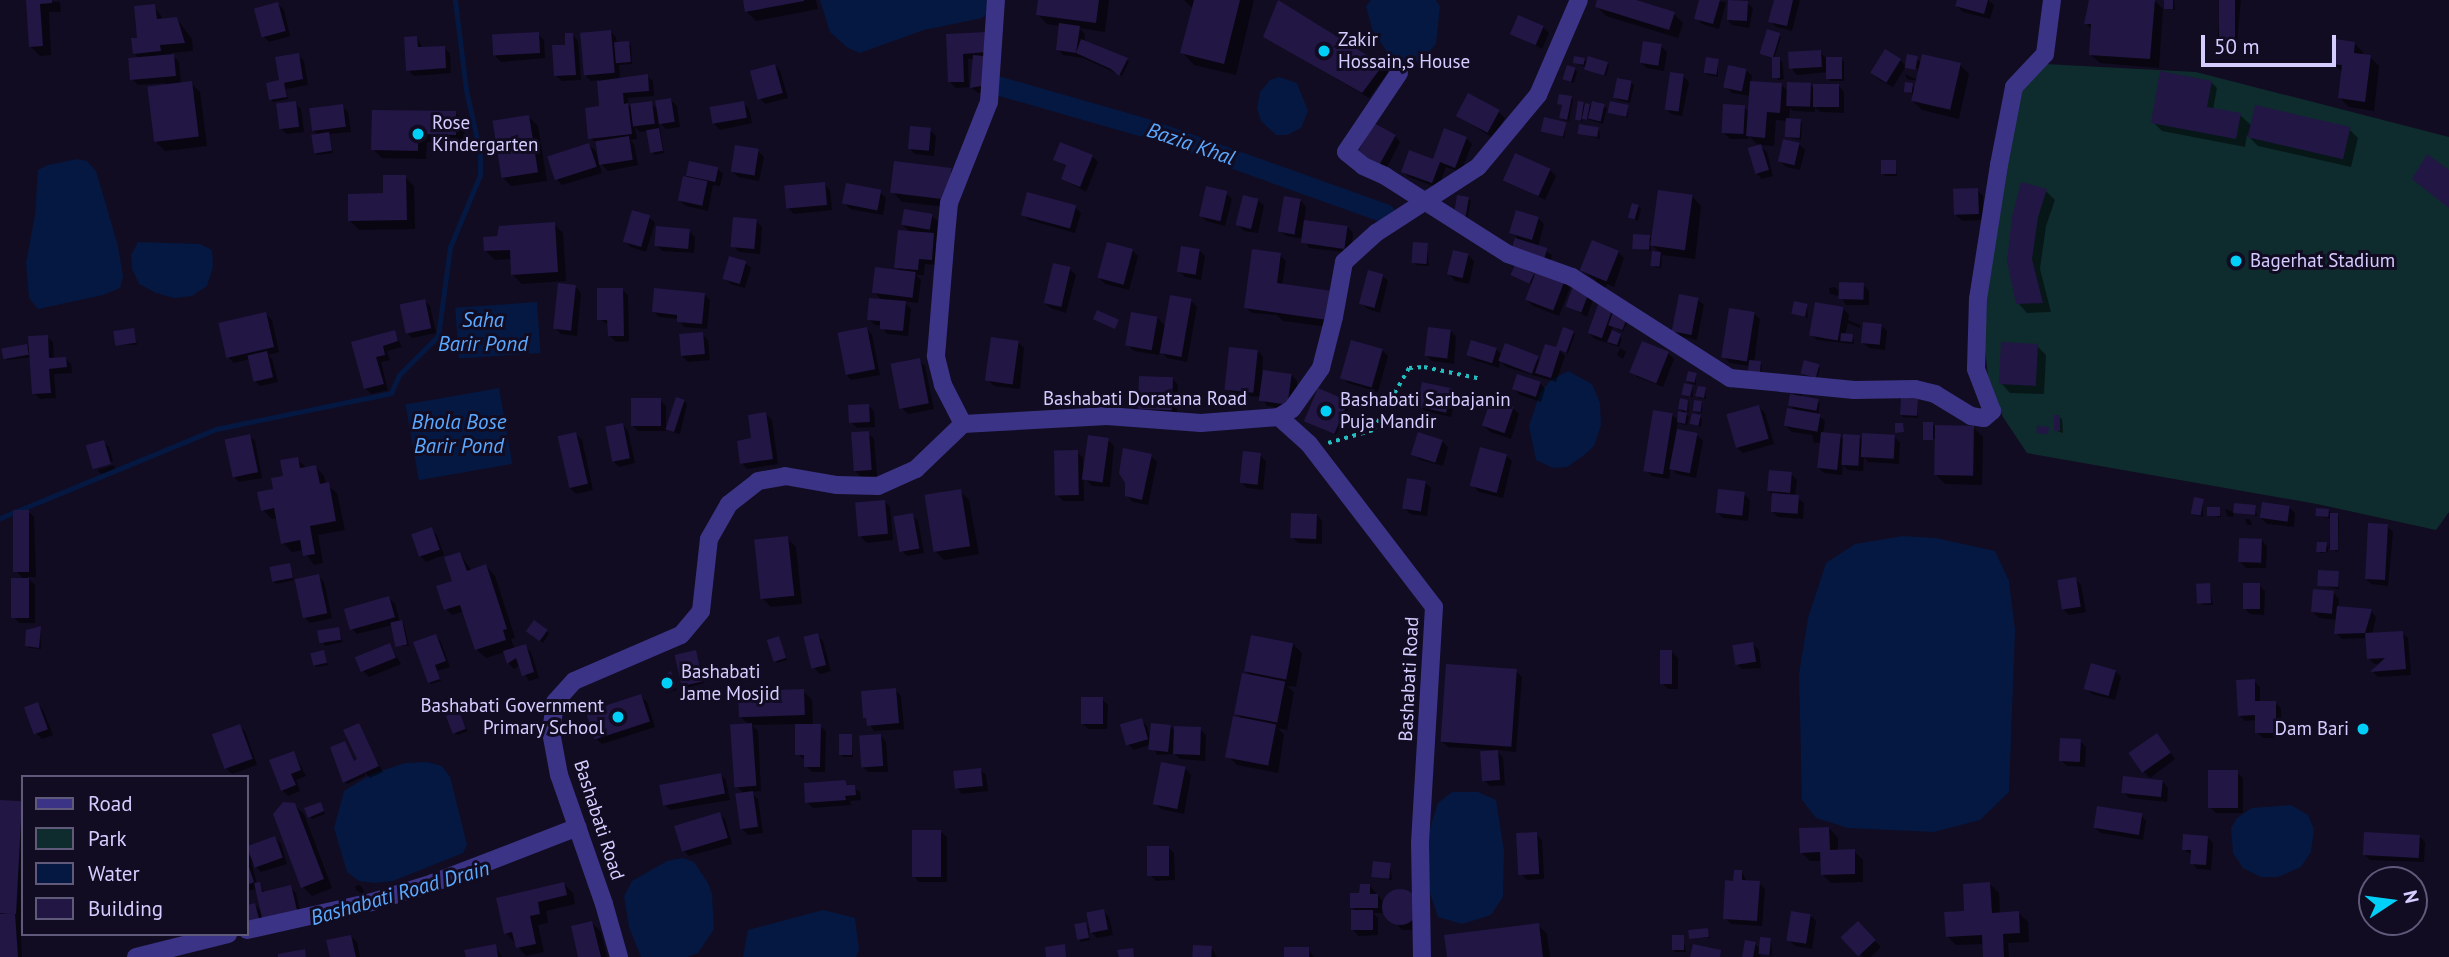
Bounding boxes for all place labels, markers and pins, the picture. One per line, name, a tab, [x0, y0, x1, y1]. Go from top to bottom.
place label: Zakir Hossain,s House	[1338, 29, 1470, 73]
marker: Zakir Hossain,s House	[1316, 43, 1332, 59]
place label: Rose Kindergarten	[432, 112, 538, 156]
marker: Rose Kindergarten	[410, 126, 426, 142]
place label: Bagerhat Stadium	[2250, 250, 2395, 272]
marker: Bagerhat Stadium	[2228, 253, 2244, 269]
place label: Bashabati Sarbajanin Puja Mandir	[1340, 389, 1511, 433]
marker: Bashabati Sarbajanin Puja Mandir	[1318, 403, 1334, 419]
place label: Bashabati Jame Mosjid	[681, 661, 780, 705]
marker: Bashabati Jame Mosjid	[659, 675, 675, 691]
place label: Bashabati Government Primary School	[420, 695, 604, 739]
marker: Bashabati Government Primary School	[610, 709, 626, 725]
place label: Dam Bari	[2275, 718, 2349, 740]
marker: Dam Bari	[2355, 721, 2371, 737]

